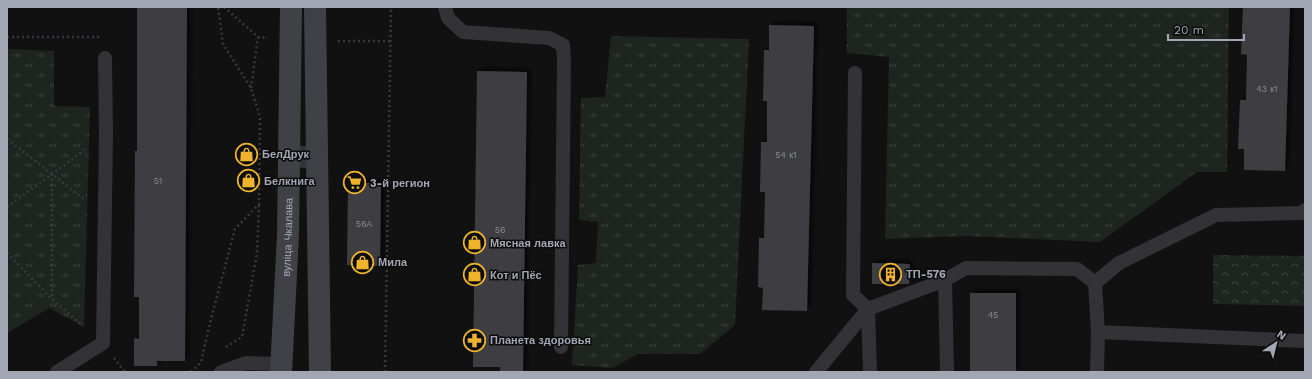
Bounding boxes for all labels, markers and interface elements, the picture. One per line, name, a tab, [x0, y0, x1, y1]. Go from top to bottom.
scale bar	[1168, 16, 1244, 42]
text: 20 m	[1174, 23, 1204, 37]
house number: 43 к1	[1256, 84, 1278, 94]
shop icon: БелДрук	[234, 141, 260, 167]
place label: БелДрук	[262, 148, 310, 161]
house number: 54 к1	[775, 150, 797, 160]
shop icon: Белкнига	[235, 168, 261, 194]
supermarket icon: 3-й регион	[341, 170, 367, 196]
place label: Белкнига	[264, 175, 316, 188]
house number: 51	[154, 176, 162, 186]
place label: 3-й регион	[370, 177, 430, 190]
street label: вуліца Чкалава	[279, 197, 295, 277]
house number: 56А	[356, 219, 372, 229]
house number: 56	[495, 225, 505, 235]
shop icon: Мясная лавка	[462, 230, 488, 256]
place label: Мясная лавка	[490, 237, 566, 250]
shop icon: Мила	[350, 249, 376, 275]
place label: Мила	[378, 256, 408, 269]
building icon: ТП-576	[878, 261, 904, 287]
shop icon: Кот и Пёс	[462, 262, 488, 288]
place label: ТП-576	[906, 268, 946, 281]
place label: Кот и Пёс	[490, 269, 542, 282]
house number: 45	[988, 310, 998, 320]
north arrow	[1256, 323, 1296, 363]
pharmacy icon: Планета здоровья	[461, 327, 487, 353]
text: N	[1274, 328, 1289, 343]
place label: Планета здоровья	[490, 334, 591, 347]

